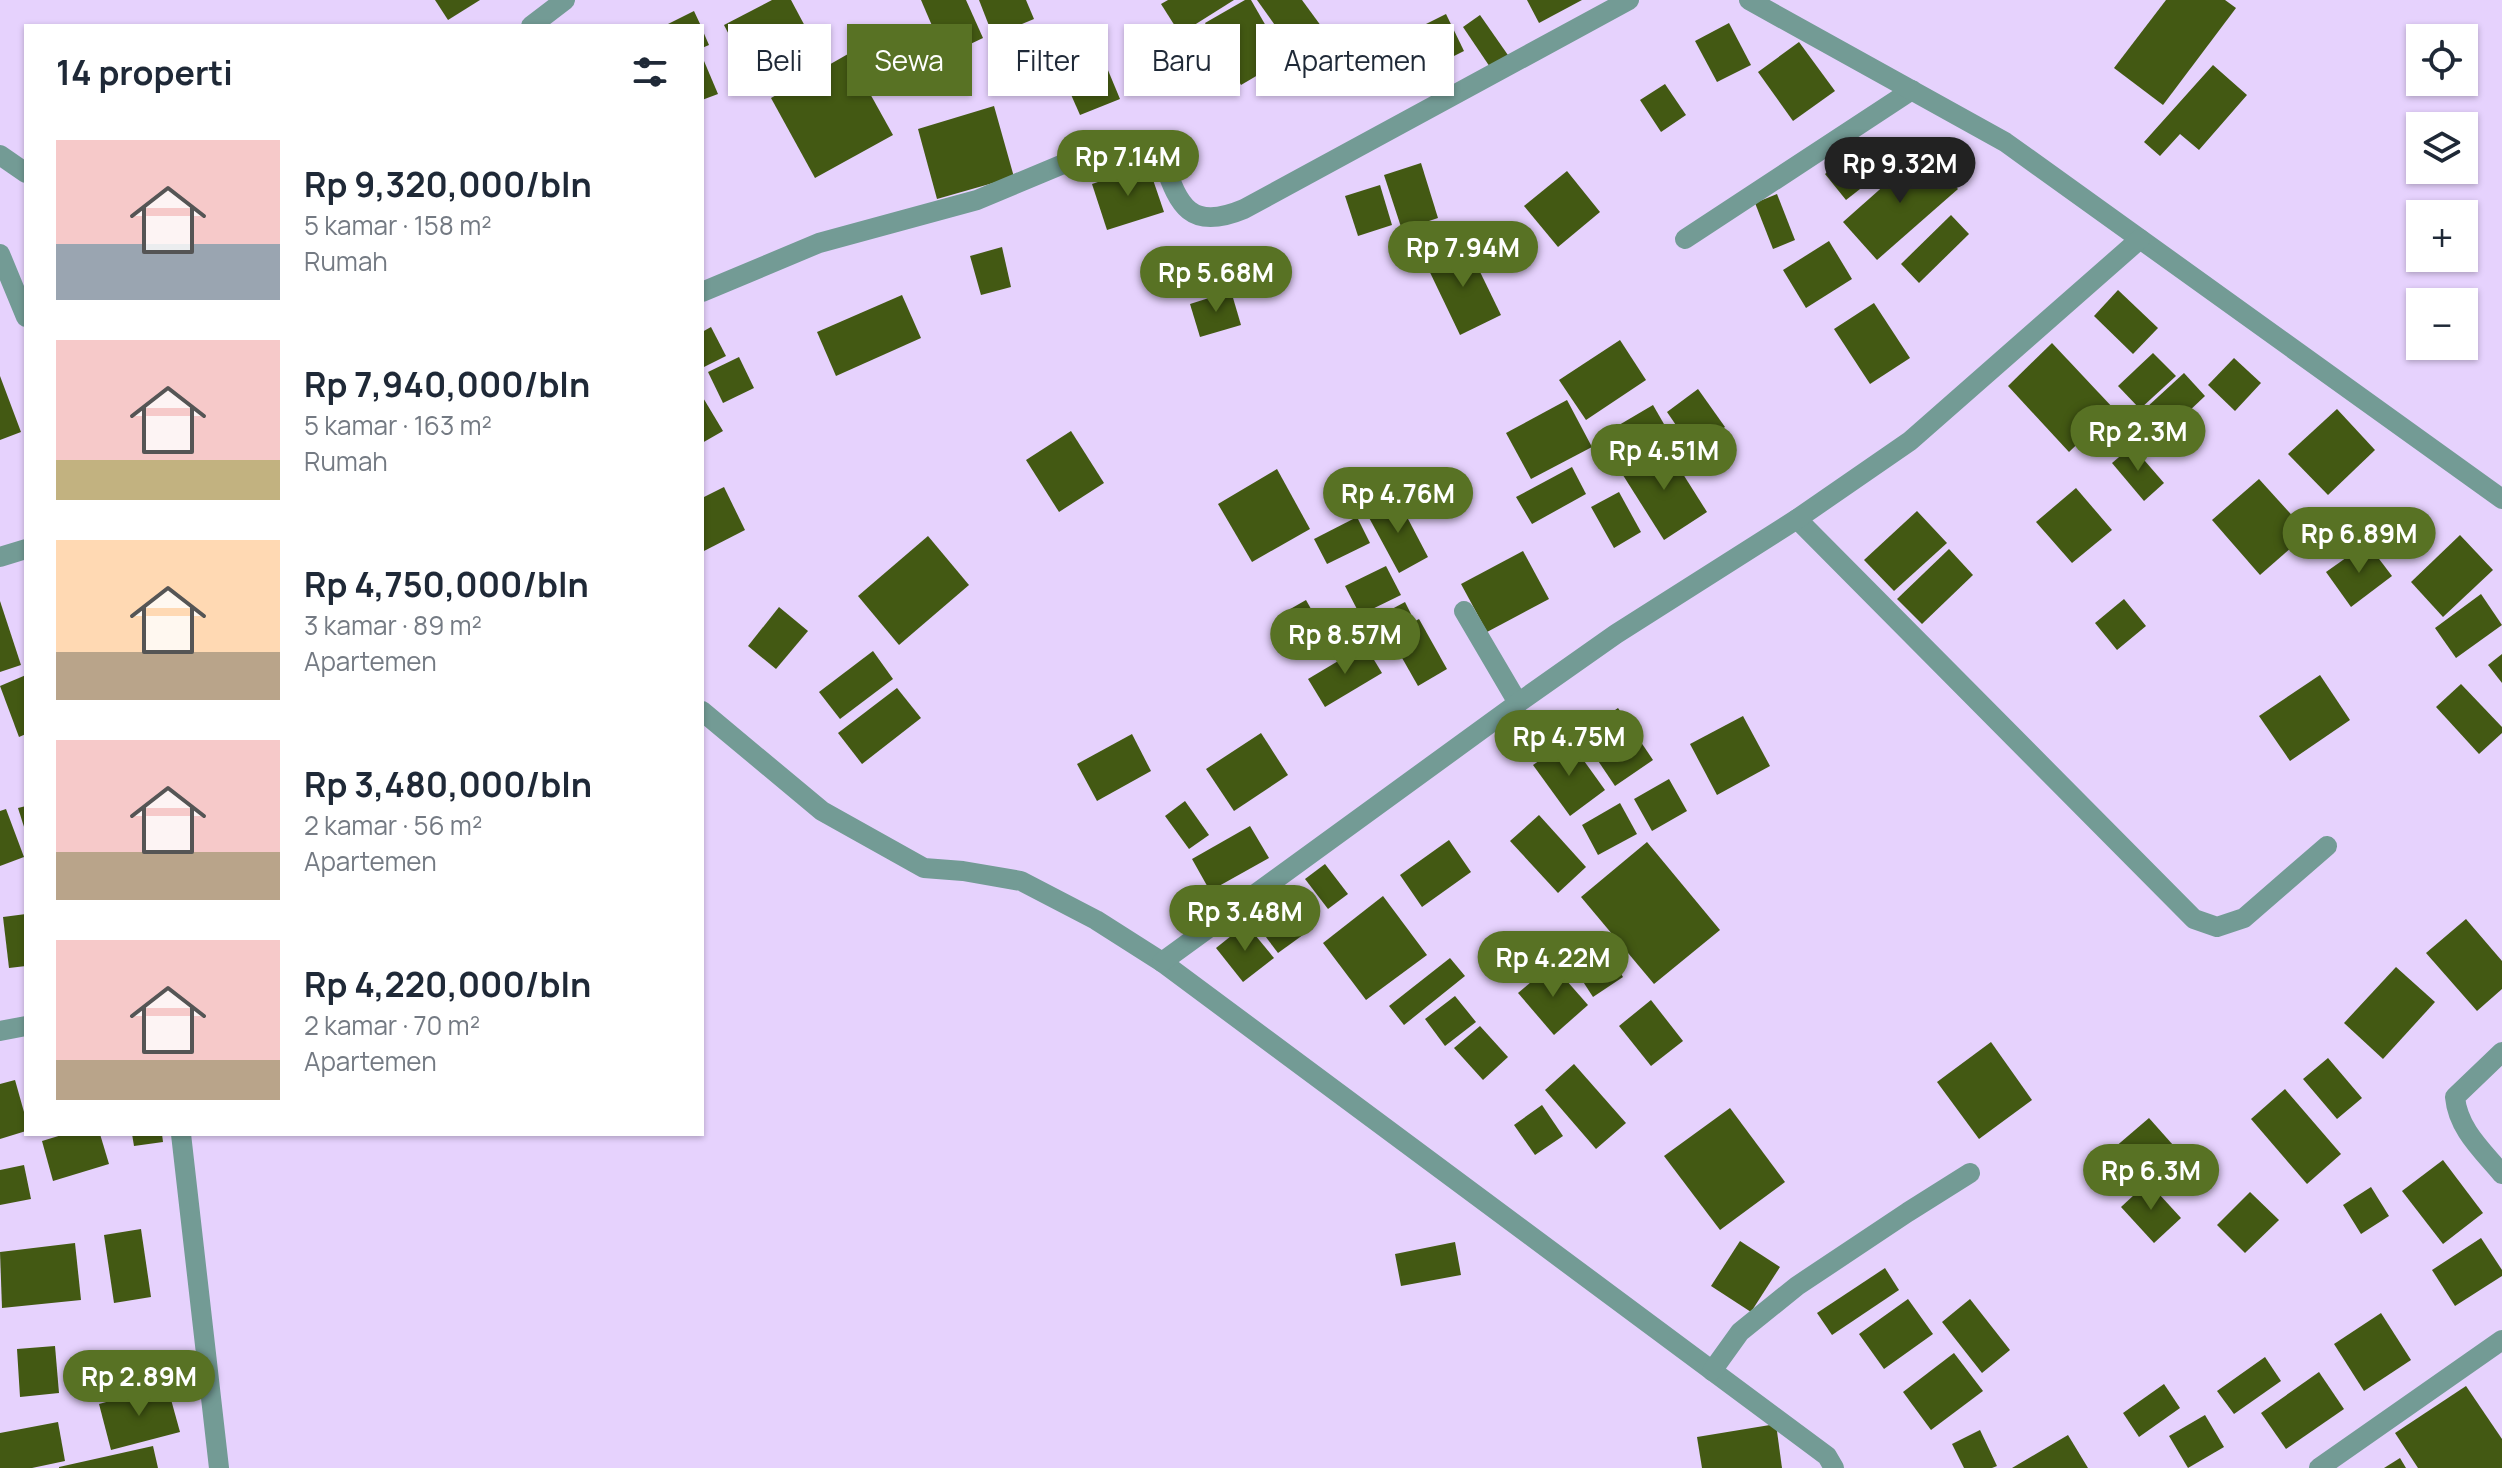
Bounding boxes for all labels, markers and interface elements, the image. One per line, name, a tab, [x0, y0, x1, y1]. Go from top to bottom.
chip: Beli	[728, 24, 831, 96]
chip: Sewa	[847, 24, 972, 96]
chip: Filter	[988, 24, 1108, 96]
chip: Baru	[1124, 24, 1240, 96]
chip: Apartemen	[1256, 24, 1454, 96]
map controls	[2406, 24, 2478, 360]
button: locate	[2406, 24, 2478, 96]
text: 14 properti	[56, 49, 233, 95]
icon: filters	[628, 50, 672, 94]
button: layers	[2406, 112, 2478, 184]
pin: Rp 7.14M	[1045, 130, 1211, 198]
pin: Rp 9.32M	[1817, 137, 1983, 205]
text: Rp 7.14M	[1075, 138, 1181, 174]
text: Rp 9.32M	[1842, 145, 1958, 181]
text: Rp 9,320,000/bln	[304, 161, 592, 207]
icon: home	[120, 172, 216, 268]
button: +	[2406, 200, 2478, 272]
text: 5 kamar · 158 m²	[304, 207, 492, 243]
pin: Rp 7.94M	[1380, 221, 1546, 289]
text: Rp 7.94M	[1406, 229, 1520, 265]
text: Rumah	[304, 243, 388, 279]
pin: Rp 5.68M	[1133, 246, 1299, 314]
text: Rp 5.68M	[1158, 254, 1274, 290]
button: −	[2406, 288, 2478, 360]
text: Rp 7,940,000/bln	[304, 361, 590, 407]
icon: home	[120, 372, 216, 468]
pin: Rp 2.3M	[2064, 405, 2212, 473]
text: 5 kamar · 163 m²	[304, 407, 492, 443]
text: Rp 2.3M	[2088, 413, 2188, 449]
pin: Rp 4.51M	[1581, 424, 1747, 492]
text: Rp 4.51M	[1609, 432, 1719, 468]
text: Rumah	[304, 443, 388, 479]
pin: Rp 4.76M	[1315, 467, 1481, 535]
text: Rp 4.76M	[1341, 475, 1455, 511]
pin: Rp 6.89M	[2276, 507, 2442, 575]
text: Rp 6.89M	[2301, 515, 2417, 551]
text: Rp 4,750,000/bln	[304, 561, 589, 607]
icon: home	[120, 572, 216, 668]
text: 3 kamar · 89 m²	[304, 607, 482, 643]
pin: Rp 8.57M	[1262, 608, 1428, 676]
text: Rp 8.57M	[1288, 616, 1402, 652]
text: Apartemen	[304, 643, 437, 679]
pin: Rp 4.75M	[1486, 710, 1652, 778]
text: Rp 4.75M	[1513, 718, 1625, 754]
text: Rp 3,480,000/bln	[304, 761, 592, 807]
icon: home	[120, 772, 216, 868]
text: 2 kamar · 56 m²	[304, 807, 482, 843]
text: Apartemen	[304, 843, 437, 879]
pin: Rp 3.48M	[1162, 885, 1328, 953]
text: Rp 3.48M	[1187, 893, 1303, 929]
pin: Rp 4.22M	[1470, 931, 1636, 999]
text: Rp 4.22M	[1496, 939, 1610, 975]
text: Rp 4,220,000/bln	[304, 961, 591, 1007]
icon: home	[120, 972, 216, 1068]
text: 2 kamar · 70 m²	[304, 1007, 480, 1043]
text: Apartemen	[304, 1043, 437, 1079]
pin: Rp 6.3M	[2077, 1144, 2225, 1212]
text: Rp 6.3M	[2101, 1152, 2201, 1188]
pin: Rp 2.89M	[56, 1350, 222, 1418]
text: Rp 2.89M	[81, 1358, 197, 1394]

